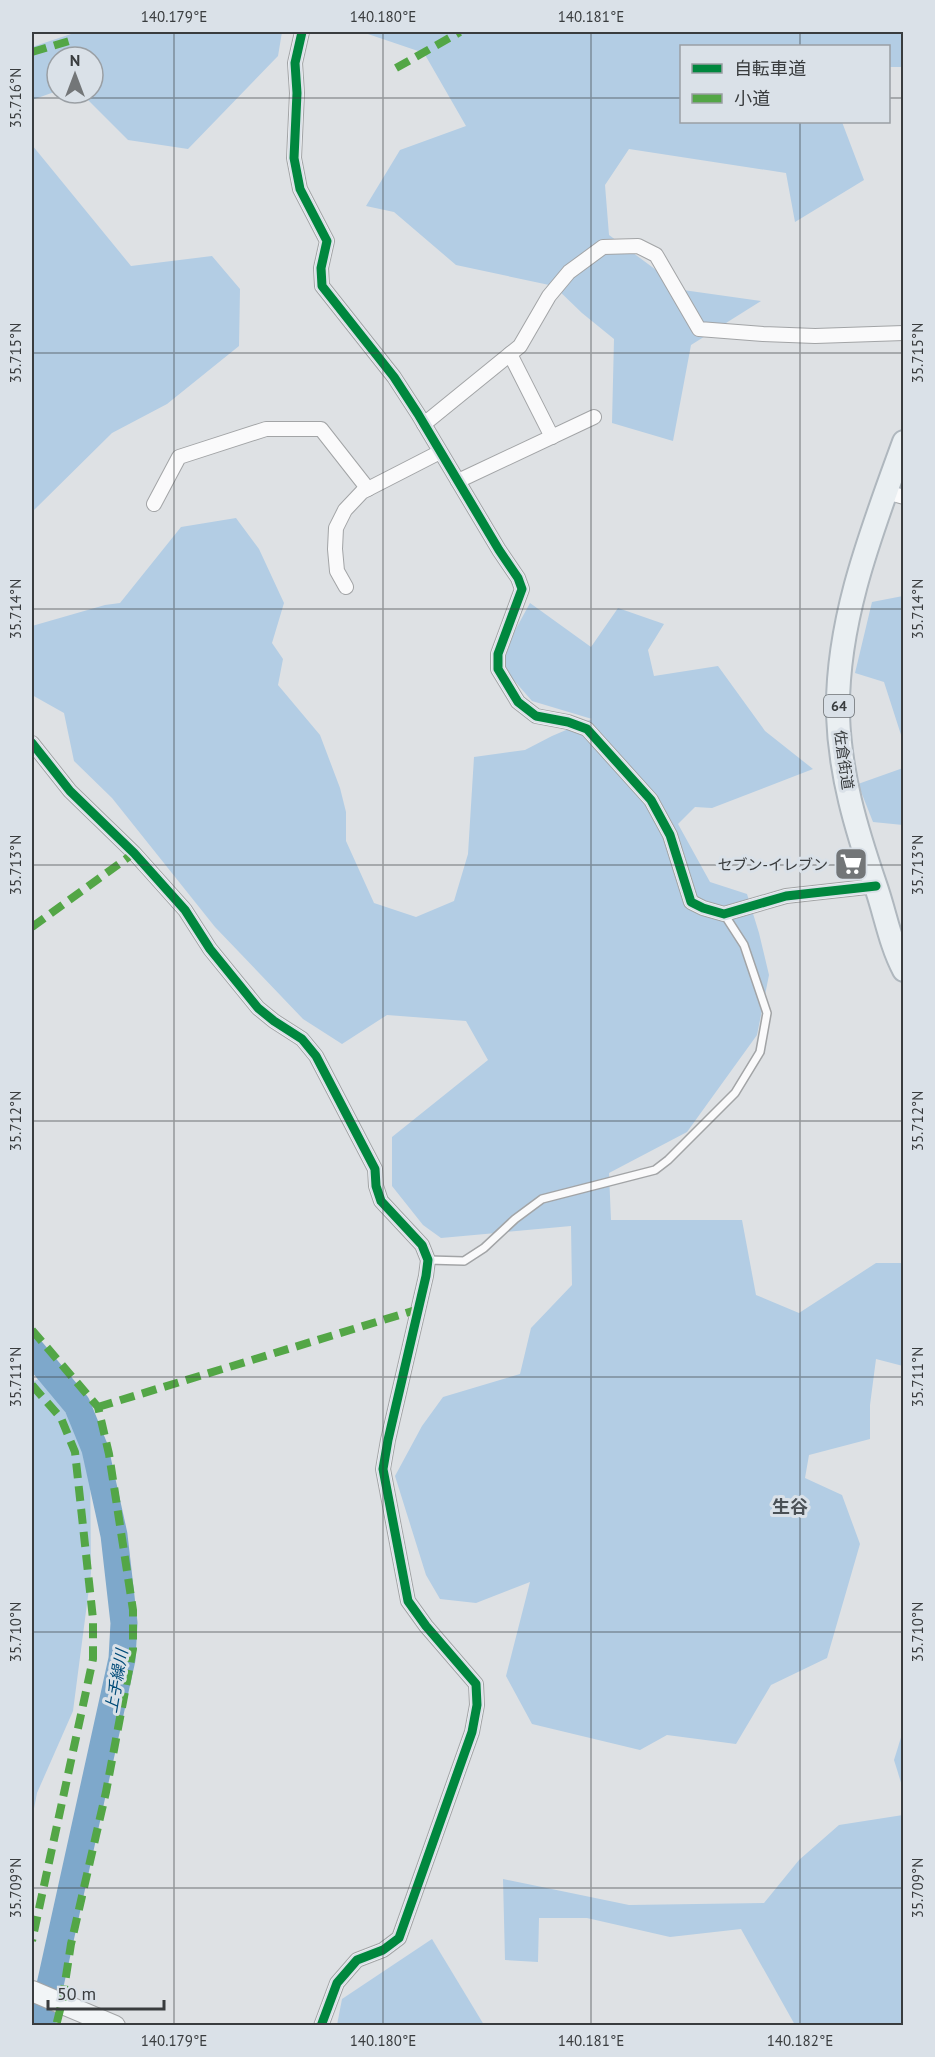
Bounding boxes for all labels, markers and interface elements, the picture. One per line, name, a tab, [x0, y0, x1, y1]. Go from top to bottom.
text: 140.179°E	[141, 7, 207, 26]
text: 140.180°E	[350, 7, 416, 26]
text: 140.181°E	[558, 7, 624, 26]
north arrow	[45, 45, 105, 105]
legend	[680, 45, 890, 123]
text: N	[70, 50, 80, 70]
text: 自転車道	[734, 57, 806, 80]
text: 35.716°N	[6, 68, 25, 128]
text: 小道	[734, 87, 770, 110]
text: 35.715°N	[6, 323, 25, 383]
text: 35.715°N	[908, 323, 927, 383]
text: 35.714°N	[6, 579, 25, 639]
text: 35.714°N	[908, 579, 927, 639]
road number: 64	[824, 695, 854, 717]
street label: 佐倉街道	[830, 729, 858, 791]
text: 35.713°N	[6, 835, 25, 895]
text: 35.713°N	[908, 835, 927, 895]
supermarket icon: セブン-イレブン	[833, 846, 869, 882]
place label: セブン-イレブン	[718, 855, 828, 874]
text: 35.712°N	[6, 1091, 25, 1151]
text: 35.712°N	[908, 1091, 927, 1151]
text: 35.711°N	[6, 1347, 25, 1407]
text: 35.711°N	[908, 1347, 927, 1407]
district label: 生谷	[772, 1495, 808, 1518]
text: 35.710°N	[6, 1602, 25, 1662]
text: 35.710°N	[908, 1602, 927, 1662]
water label: 上手繰川	[101, 1646, 132, 1714]
text: 35.709°N	[6, 1858, 25, 1918]
text: 35.709°N	[908, 1858, 927, 1918]
scale bar	[48, 1973, 164, 2011]
text: 50 m	[57, 1982, 96, 2005]
text: 140.179°E	[141, 2031, 207, 2050]
text: 140.180°E	[350, 2031, 416, 2050]
text: 140.181°E	[558, 2031, 624, 2050]
text: 140.182°E	[767, 2031, 833, 2050]

